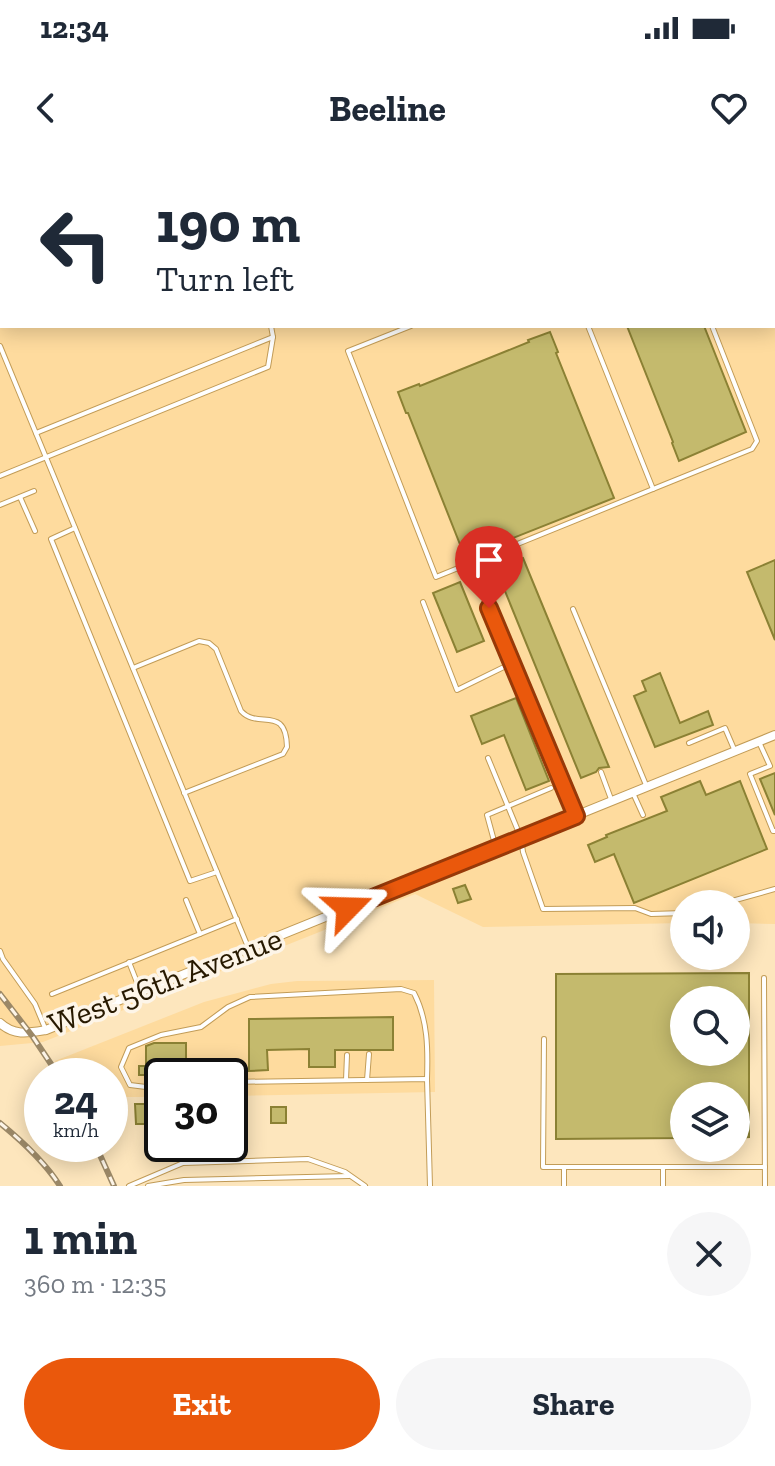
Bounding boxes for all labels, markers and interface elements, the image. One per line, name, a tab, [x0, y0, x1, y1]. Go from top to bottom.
text: 12:34	[40, 10, 109, 46]
icon: back	[24, 86, 68, 130]
icon: heart	[707, 86, 751, 130]
text: Beeline	[329, 87, 446, 130]
text: 190 m	[156, 189, 300, 256]
icon: left	[24, 192, 128, 296]
text: Turn left	[156, 257, 294, 300]
pin	[455, 526, 523, 608]
icon: arrive	[467, 538, 511, 582]
position arrow	[306, 866, 390, 950]
map controls	[670, 890, 750, 1162]
button: sound	[670, 890, 750, 970]
street label: West 56th Avenue	[43, 919, 287, 1043]
button: search	[670, 986, 750, 1066]
speed limit sign: 30	[144, 1058, 248, 1162]
text: 24	[54, 1076, 98, 1124]
button: layers	[670, 1082, 750, 1162]
text: km/h	[53, 1118, 99, 1142]
text: 1 min	[24, 1209, 137, 1266]
button: close	[667, 1212, 751, 1296]
text: 360 m · 12:35	[24, 1268, 167, 1300]
button: Exit	[24, 1358, 380, 1450]
button: Share	[396, 1358, 751, 1450]

